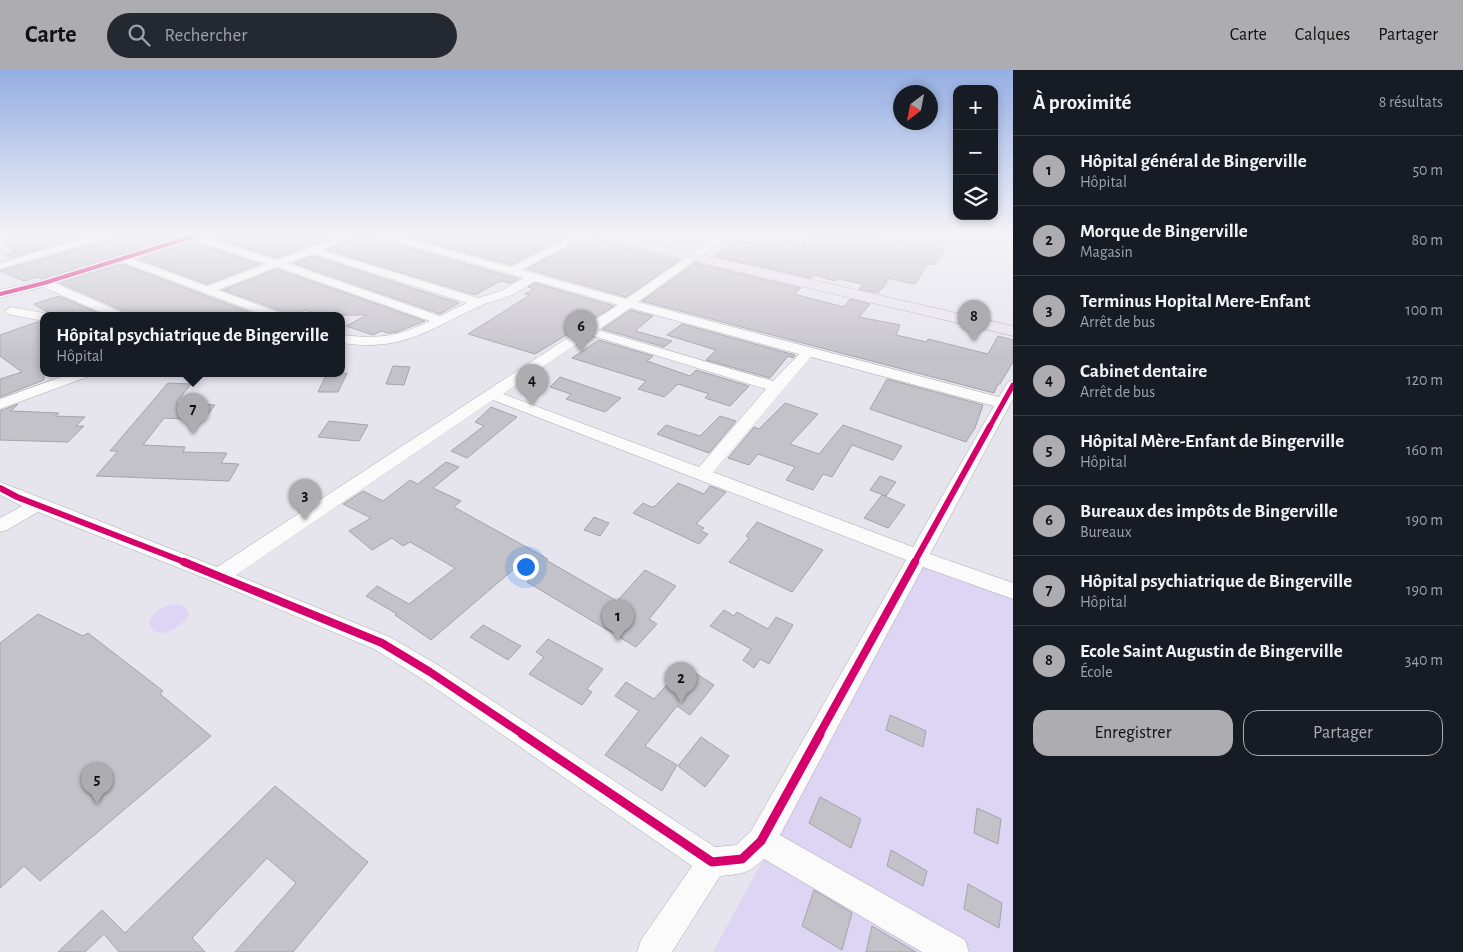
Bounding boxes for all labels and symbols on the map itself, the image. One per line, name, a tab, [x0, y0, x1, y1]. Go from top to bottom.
north arrow	[893, 85, 938, 130]
pin: 8	[958, 300, 990, 341]
pin: 6	[565, 310, 597, 351]
pin: 4	[516, 364, 548, 405]
pin: 7	[177, 393, 209, 434]
pin: 3	[289, 479, 321, 520]
your location	[513, 554, 539, 580]
pin: 1	[602, 600, 634, 641]
pin: 2	[665, 662, 697, 703]
pin: 5	[81, 763, 113, 804]

